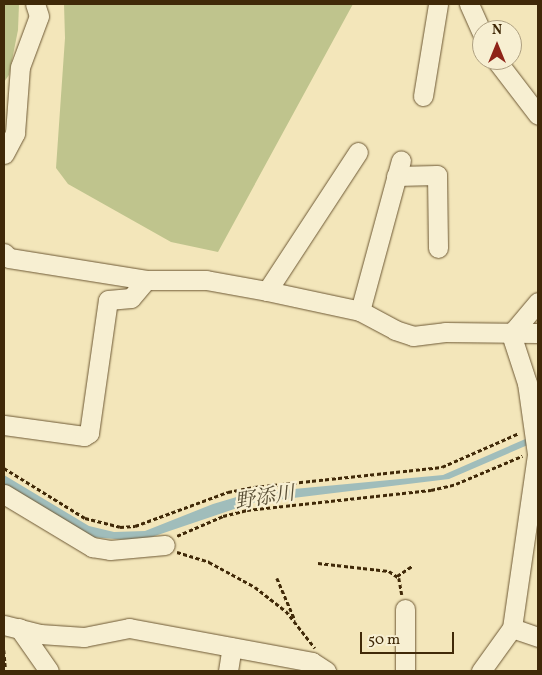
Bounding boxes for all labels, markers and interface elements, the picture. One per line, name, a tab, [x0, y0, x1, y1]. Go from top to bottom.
north arrow	[472, 20, 522, 70]
text: N	[492, 21, 502, 40]
water label: 野添川	[233, 482, 297, 516]
scale bar	[362, 622, 456, 654]
text: 50 m	[368, 630, 400, 651]

